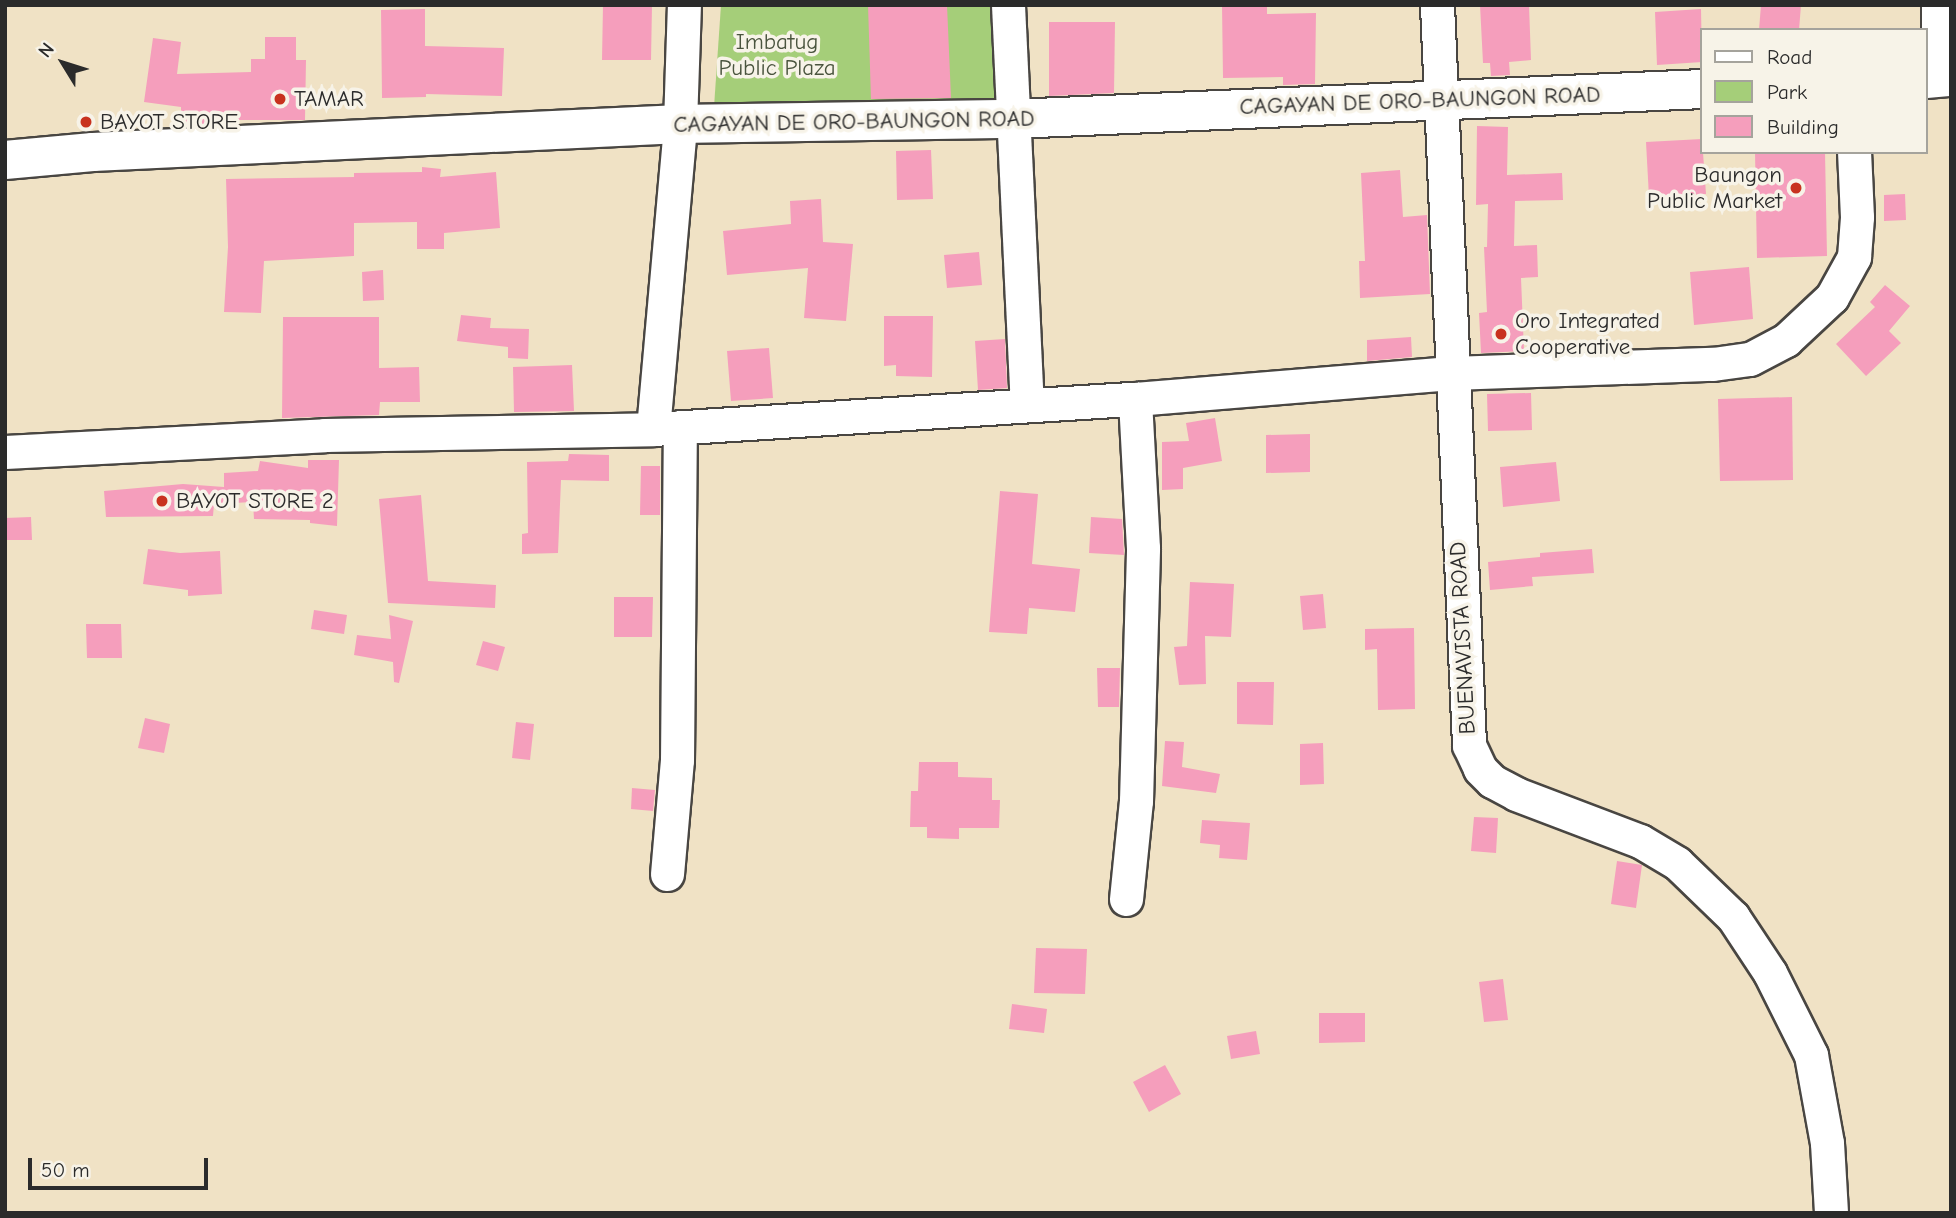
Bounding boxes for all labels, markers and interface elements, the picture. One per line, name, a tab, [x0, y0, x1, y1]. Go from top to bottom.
north arrow	[28, 28, 98, 98]
park label: Imbatug Public Plaza	[718, 28, 836, 82]
legend	[1700, 28, 1928, 154]
text: N	[34, 38, 59, 62]
text: Road	[1767, 45, 1812, 69]
text: Park	[1767, 80, 1807, 104]
street label: CAGAYAN DE ORO-BAUNGON ROAD	[1239, 81, 1601, 121]
place label: TAMAR	[294, 85, 364, 113]
marker: TAMAR	[272, 91, 288, 107]
street label: CAGAYAN DE ORO-BAUNGON ROAD	[673, 105, 1035, 139]
place label: BAYOT STORE	[100, 108, 238, 136]
marker: BAYOT STORE	[78, 114, 94, 130]
text: Building	[1767, 115, 1839, 139]
place label: Baungon Public Market	[1647, 161, 1782, 215]
marker: Baungon Public Market	[1788, 180, 1804, 196]
place label: Oro Integrated Cooperative	[1515, 307, 1660, 361]
marker: Oro Integrated Cooperative	[1493, 326, 1509, 342]
place label: BAYOT STORE 2	[176, 487, 334, 515]
marker: BAYOT STORE 2	[154, 493, 170, 509]
street label: BUENAVISTA ROAD	[1444, 541, 1482, 735]
scale bar	[32, 1144, 212, 1188]
text: 50 m	[41, 1158, 90, 1182]

